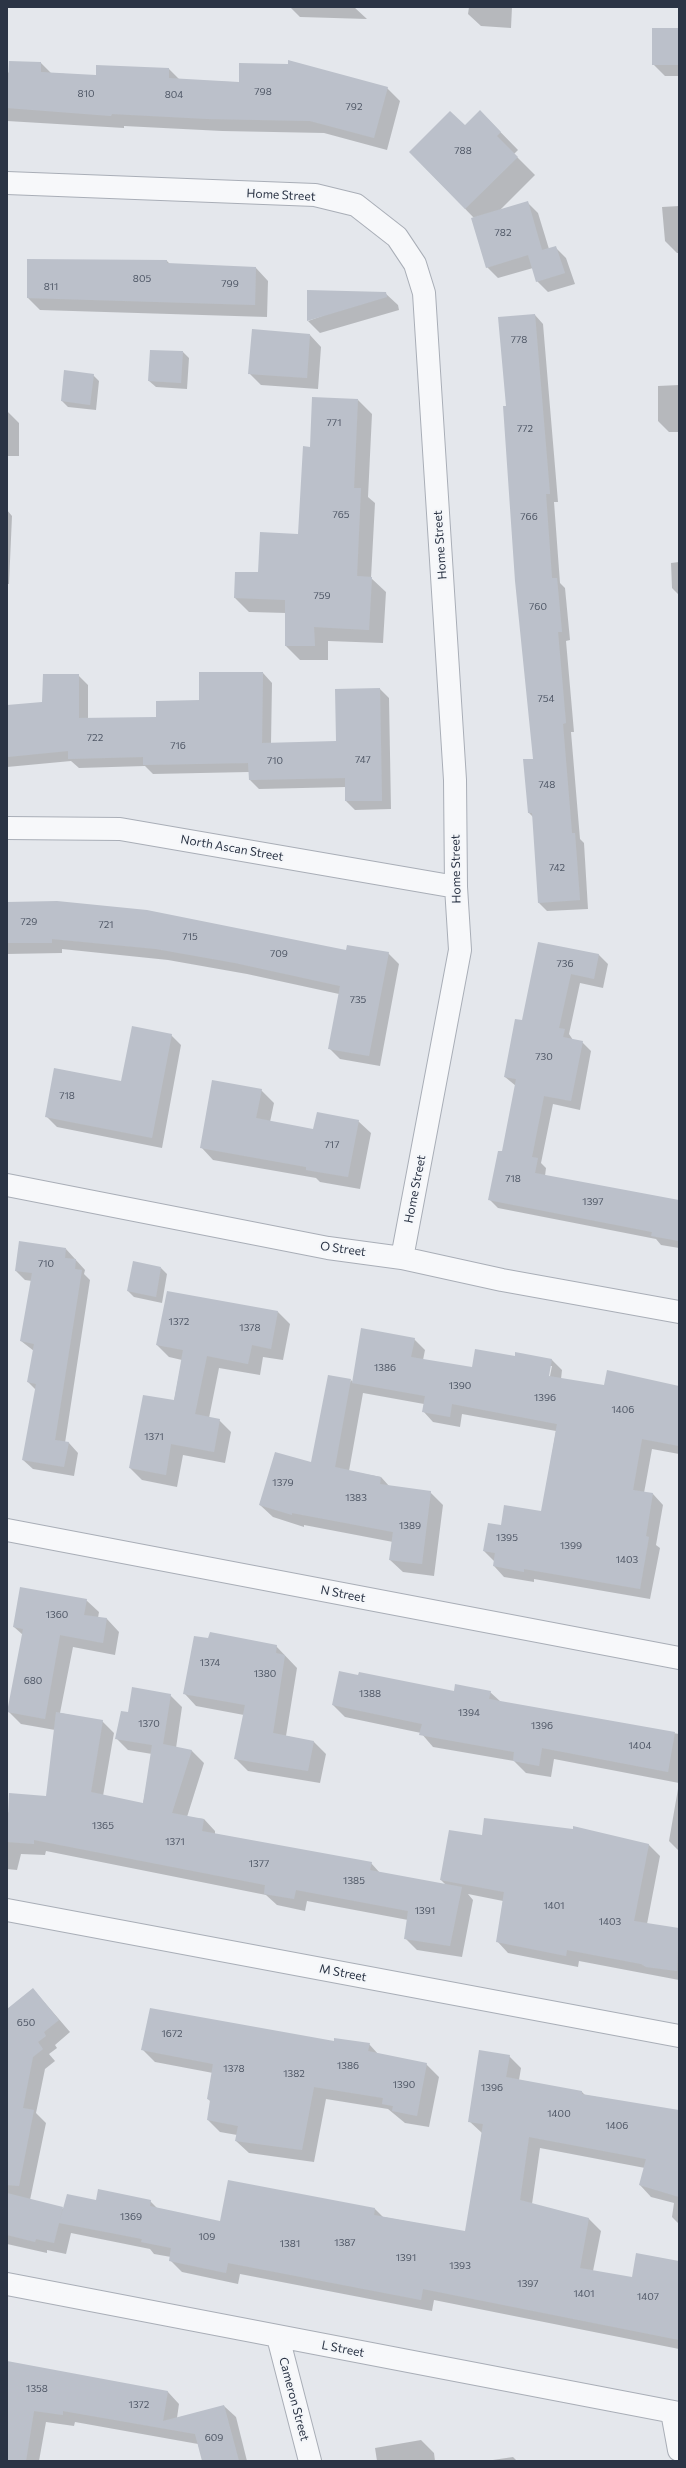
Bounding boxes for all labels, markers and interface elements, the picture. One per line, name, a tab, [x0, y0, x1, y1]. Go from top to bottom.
house number: 798	[254, 86, 272, 98]
house number: 810	[78, 88, 94, 100]
house number: 804	[165, 89, 183, 101]
house number: 792	[346, 101, 362, 113]
house number: 788	[454, 145, 472, 157]
street label: Home Street	[246, 186, 316, 204]
house number: 782	[495, 227, 511, 239]
house number: 805	[133, 273, 151, 285]
house number: 799	[221, 278, 239, 290]
house number: 811	[44, 281, 58, 293]
house number: 778	[511, 334, 527, 346]
house number: 771	[327, 417, 341, 429]
house number: 772	[517, 423, 533, 435]
house number: 765	[332, 509, 350, 521]
street label: Home Street	[430, 510, 450, 580]
house number: 766	[520, 511, 538, 523]
house number: 759	[313, 590, 331, 602]
house number: 760	[529, 601, 547, 613]
house number: 754	[538, 693, 554, 705]
house number: 722	[87, 732, 103, 744]
house number: 716	[170, 740, 186, 752]
house number: 747	[355, 754, 371, 766]
house number: 710	[267, 755, 283, 767]
house number: 748	[539, 779, 555, 791]
street label: North Ascan Street	[179, 832, 285, 864]
street label: Home Street	[448, 834, 464, 904]
house number: 742	[549, 862, 565, 874]
house number: 729	[21, 916, 37, 928]
house number: 721	[98, 919, 114, 931]
house number: 715	[182, 931, 198, 943]
house number: 709	[270, 948, 288, 960]
house number: 736	[556, 958, 574, 970]
house number: 735	[350, 994, 366, 1006]
house number: 730	[535, 1051, 553, 1063]
house number: 718	[59, 1090, 75, 1102]
house number: 717	[325, 1139, 339, 1151]
street label: Home Street	[401, 1154, 429, 1224]
house number: 718	[505, 1173, 521, 1185]
house number: 1397	[582, 1196, 604, 1208]
street label: O Street	[319, 1239, 367, 1259]
house number: 710	[38, 1258, 54, 1270]
house number: 1372	[169, 1316, 189, 1328]
house number: 1378	[239, 1322, 261, 1334]
house number: 1386	[374, 1362, 396, 1374]
house number: 1390	[449, 1380, 471, 1392]
house number: 1396	[534, 1392, 556, 1404]
house number: 1406	[612, 1404, 634, 1416]
house number: 1371	[144, 1431, 164, 1443]
house number: 1379	[272, 1477, 294, 1489]
house number: 1383	[345, 1492, 367, 1504]
house number: 1389	[399, 1520, 421, 1532]
house number: 1395	[496, 1532, 518, 1544]
house number: 1399	[560, 1540, 582, 1552]
house number: 1403	[616, 1554, 638, 1566]
street label: N Street	[319, 1583, 367, 1605]
house number: 1360	[46, 1609, 68, 1621]
house number: 1374	[200, 1657, 220, 1669]
house number: 1380	[254, 1668, 276, 1680]
house number: 680	[24, 1675, 42, 1687]
house number: 1388	[359, 1688, 381, 1700]
house number: 1394	[458, 1707, 480, 1719]
house number: 1370	[138, 1718, 160, 1730]
house number: 1396	[531, 1720, 553, 1732]
house number: 1404	[629, 1740, 651, 1752]
house number: 1365	[92, 1820, 114, 1832]
house number: 1371	[165, 1836, 185, 1848]
house number: 1377	[249, 1858, 269, 1870]
house number: 1385	[343, 1875, 365, 1887]
house number: 1401	[543, 1900, 565, 1912]
house number: 1391	[415, 1905, 435, 1917]
house number: 1403	[599, 1916, 621, 1928]
street label: M Street	[318, 1961, 368, 1985]
house number: 650	[17, 2017, 35, 2029]
house number: 1672	[161, 2028, 183, 2040]
house number: 1386	[337, 2060, 359, 2072]
house number: 1378	[223, 2063, 245, 2075]
house number: 1382	[283, 2068, 305, 2080]
house number: 1390	[393, 2079, 415, 2091]
house number: 1396	[481, 2082, 503, 2094]
house number: 1400	[547, 2108, 571, 2120]
house number: 1406	[606, 2120, 628, 2132]
house number: 1369	[120, 2211, 142, 2223]
house number: 109	[199, 2231, 215, 2243]
house number: 1387	[334, 2237, 356, 2249]
house number: 1381	[280, 2238, 300, 2250]
house number: 1391	[396, 2252, 416, 2264]
house number: 1393	[449, 2260, 471, 2272]
house number: 1397	[517, 2278, 539, 2290]
house number: 1401	[573, 2288, 595, 2300]
house number: 1407	[637, 2291, 659, 2303]
street label: L Street	[320, 2338, 366, 2360]
street label: Cameron Street	[276, 2356, 312, 2442]
house number: 1358	[26, 2383, 48, 2395]
house number: 1372	[129, 2399, 149, 2411]
house number: 609	[205, 2432, 223, 2444]

